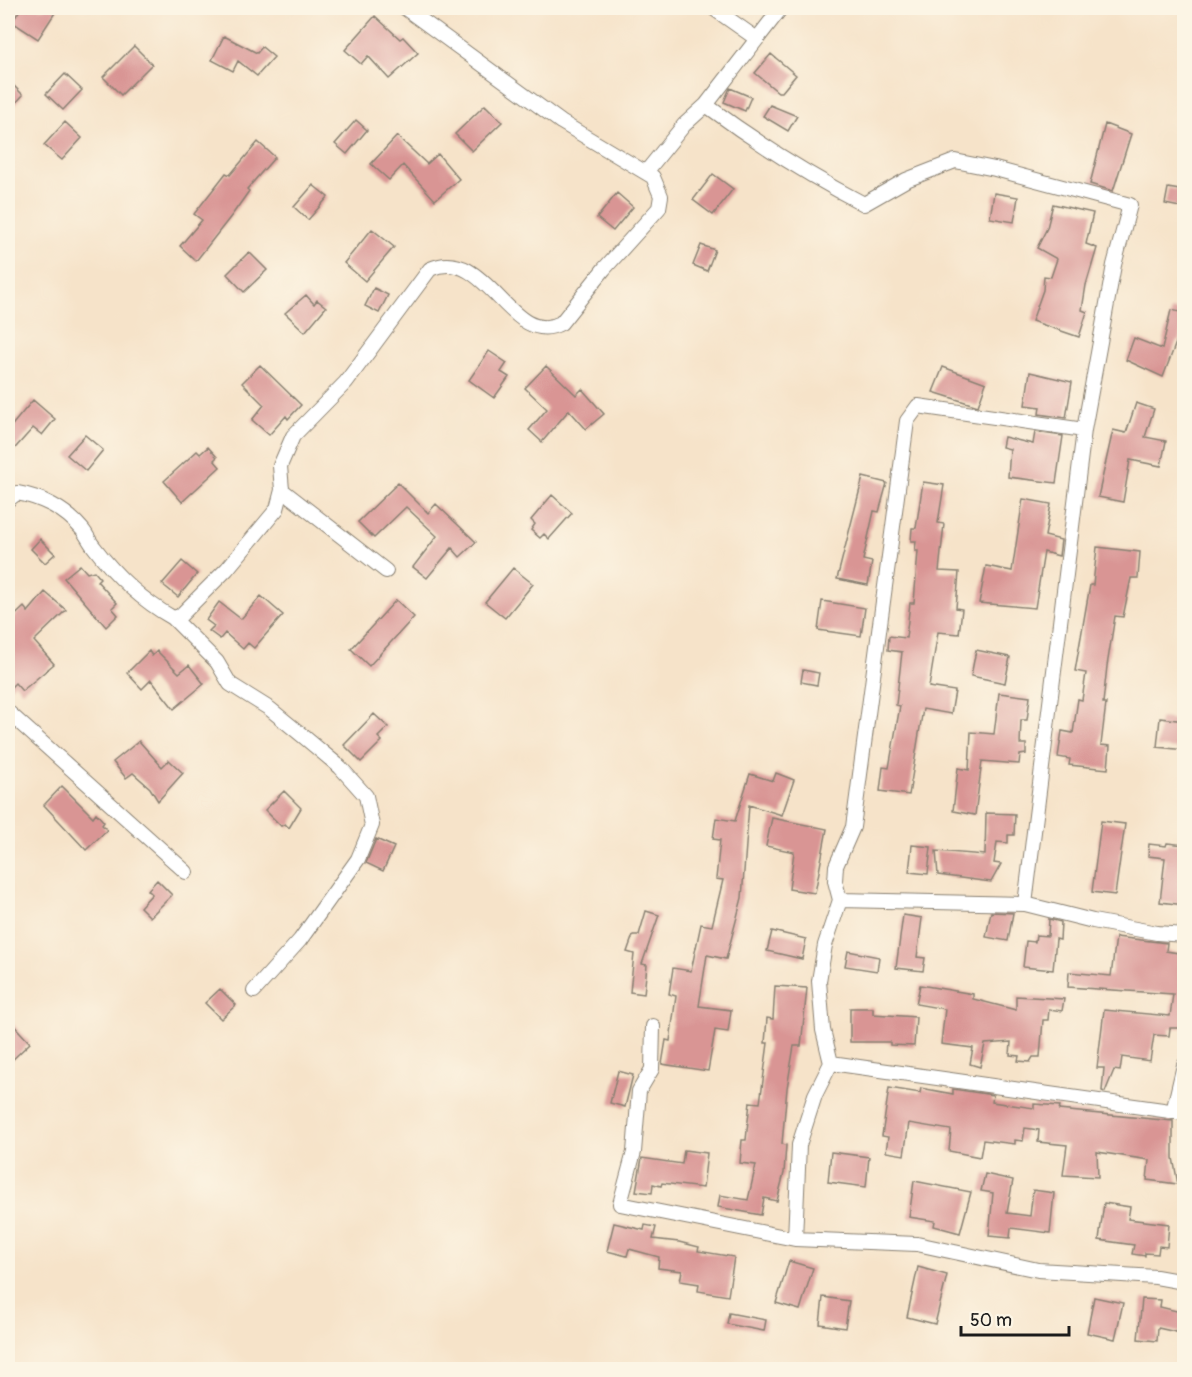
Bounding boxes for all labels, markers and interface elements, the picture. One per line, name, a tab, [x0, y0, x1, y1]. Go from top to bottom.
scale bar	[961, 1299, 1069, 1337]
text: 50 m	[970, 1309, 1012, 1332]

